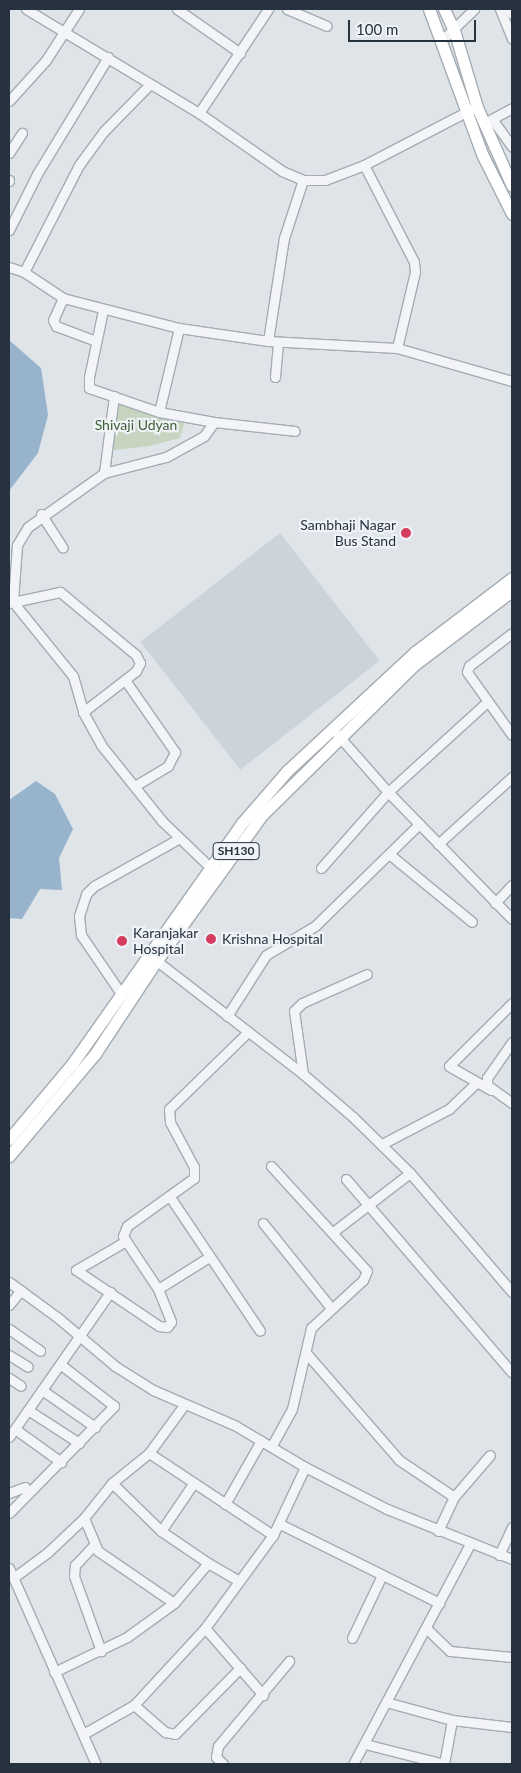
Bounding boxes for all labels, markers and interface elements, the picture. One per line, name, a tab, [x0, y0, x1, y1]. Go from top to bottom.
scale bar	[351, 10, 478, 42]
text: 100 m	[356, 20, 398, 38]
park label: Shivaji Udyan	[95, 417, 177, 433]
place label: Sambhaji Nagar Bus Stand	[300, 517, 396, 550]
marker: Sambhaji Nagar Bus Stand	[400, 527, 412, 539]
road number: SH130	[212, 841, 260, 860]
place label: Karanjakar Hospital	[133, 925, 198, 958]
place label: Krishna Hospital	[222, 931, 323, 947]
marker: Krishna Hospital	[204, 932, 218, 946]
marker: Karanjakar Hospital	[115, 934, 129, 948]

